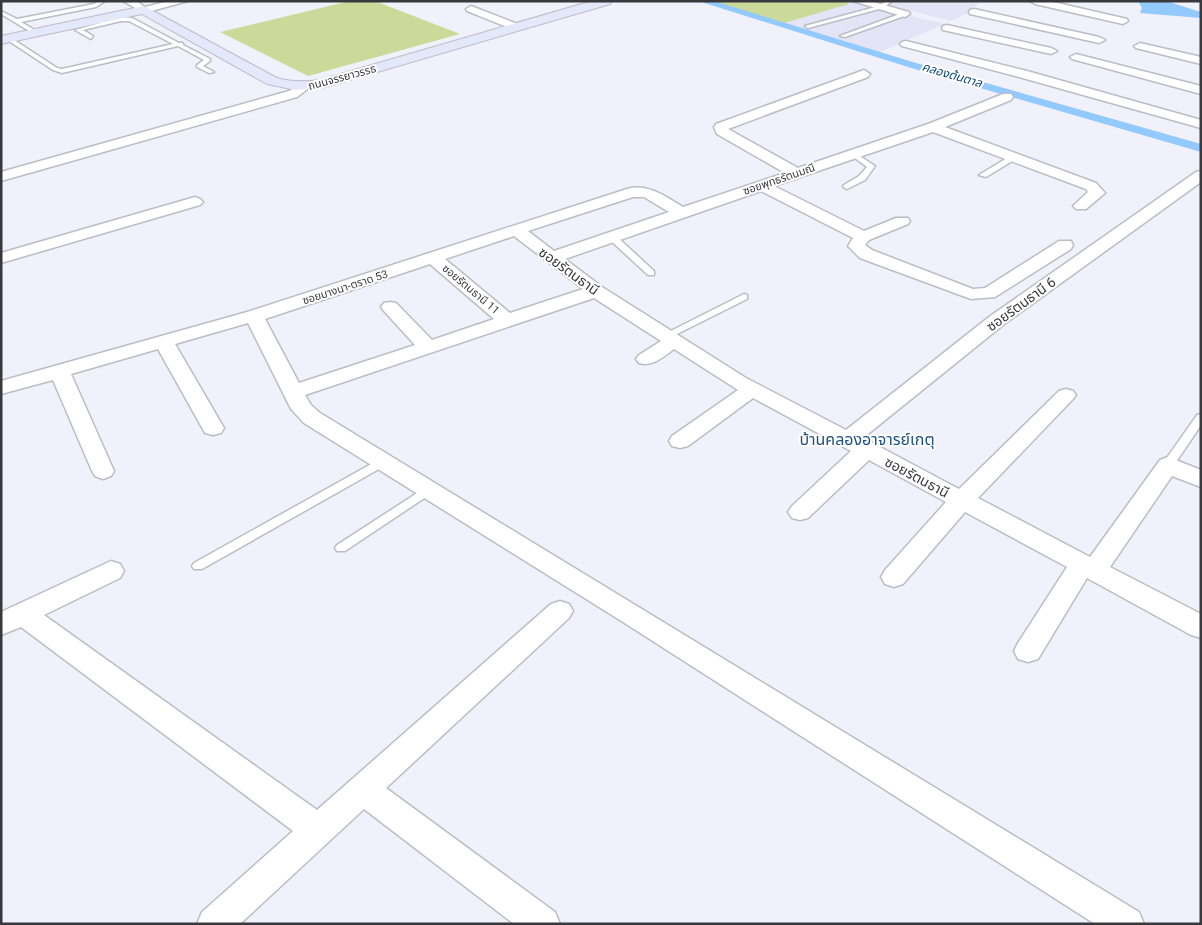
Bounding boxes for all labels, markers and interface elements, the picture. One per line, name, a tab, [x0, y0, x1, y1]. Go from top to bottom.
water label: คลองต้นตาล	[920, 60, 985, 91]
street label: ถนนจรรยาวรรธ	[307, 62, 378, 93]
street label: ซอยพุทธรัตนมณี	[742, 161, 817, 198]
street label: ซอยรัตนธานี	[536, 244, 602, 298]
street label: ซอยรัตนธานี 11	[440, 262, 502, 317]
street label: ซอยบางนา-ตราด 53	[301, 268, 389, 307]
street label: ซอยรัตนธานี 6	[983, 273, 1059, 334]
district label: บ้านคลองอาจารย์เกตุ	[799, 430, 935, 449]
street label: ซอยรัตนธานี	[882, 453, 952, 501]

